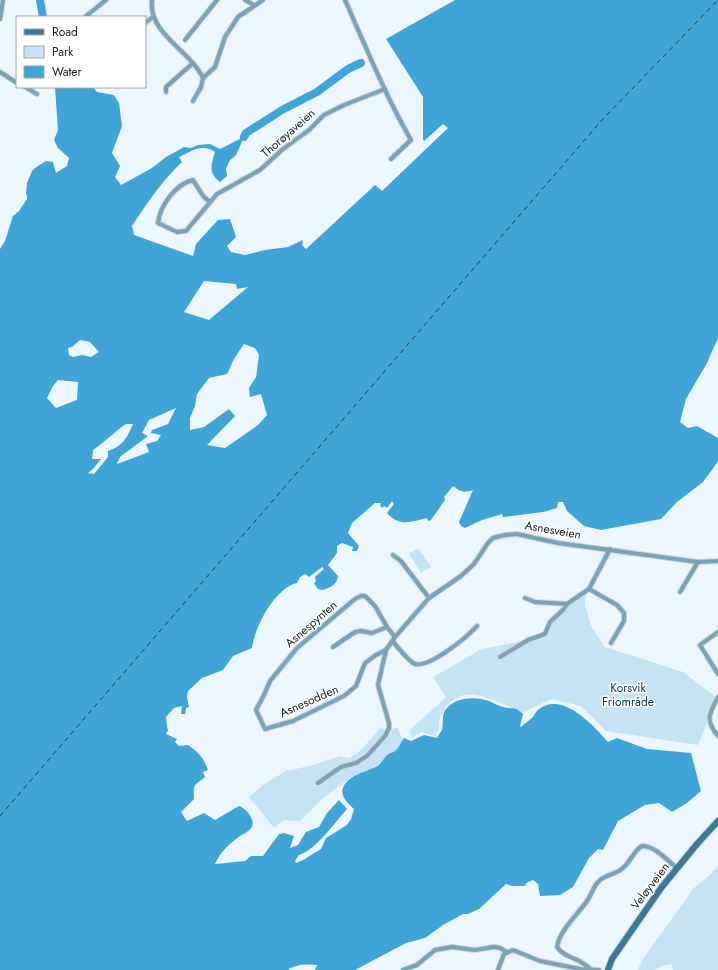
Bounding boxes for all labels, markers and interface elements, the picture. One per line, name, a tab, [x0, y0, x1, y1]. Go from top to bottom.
legend	[16, 16, 146, 88]
text: Road	[52, 23, 78, 41]
text: Park	[52, 43, 74, 61]
text: Water	[52, 63, 83, 81]
street label: Thorøyaveien	[257, 104, 319, 162]
street label: Asnesveien	[523, 516, 583, 544]
street label: Asnespynten	[281, 596, 341, 652]
park label: Korsvik Friområde	[602, 679, 654, 711]
street label: Asnesodden	[277, 680, 341, 722]
street label: Veløyveien	[626, 859, 674, 913]

